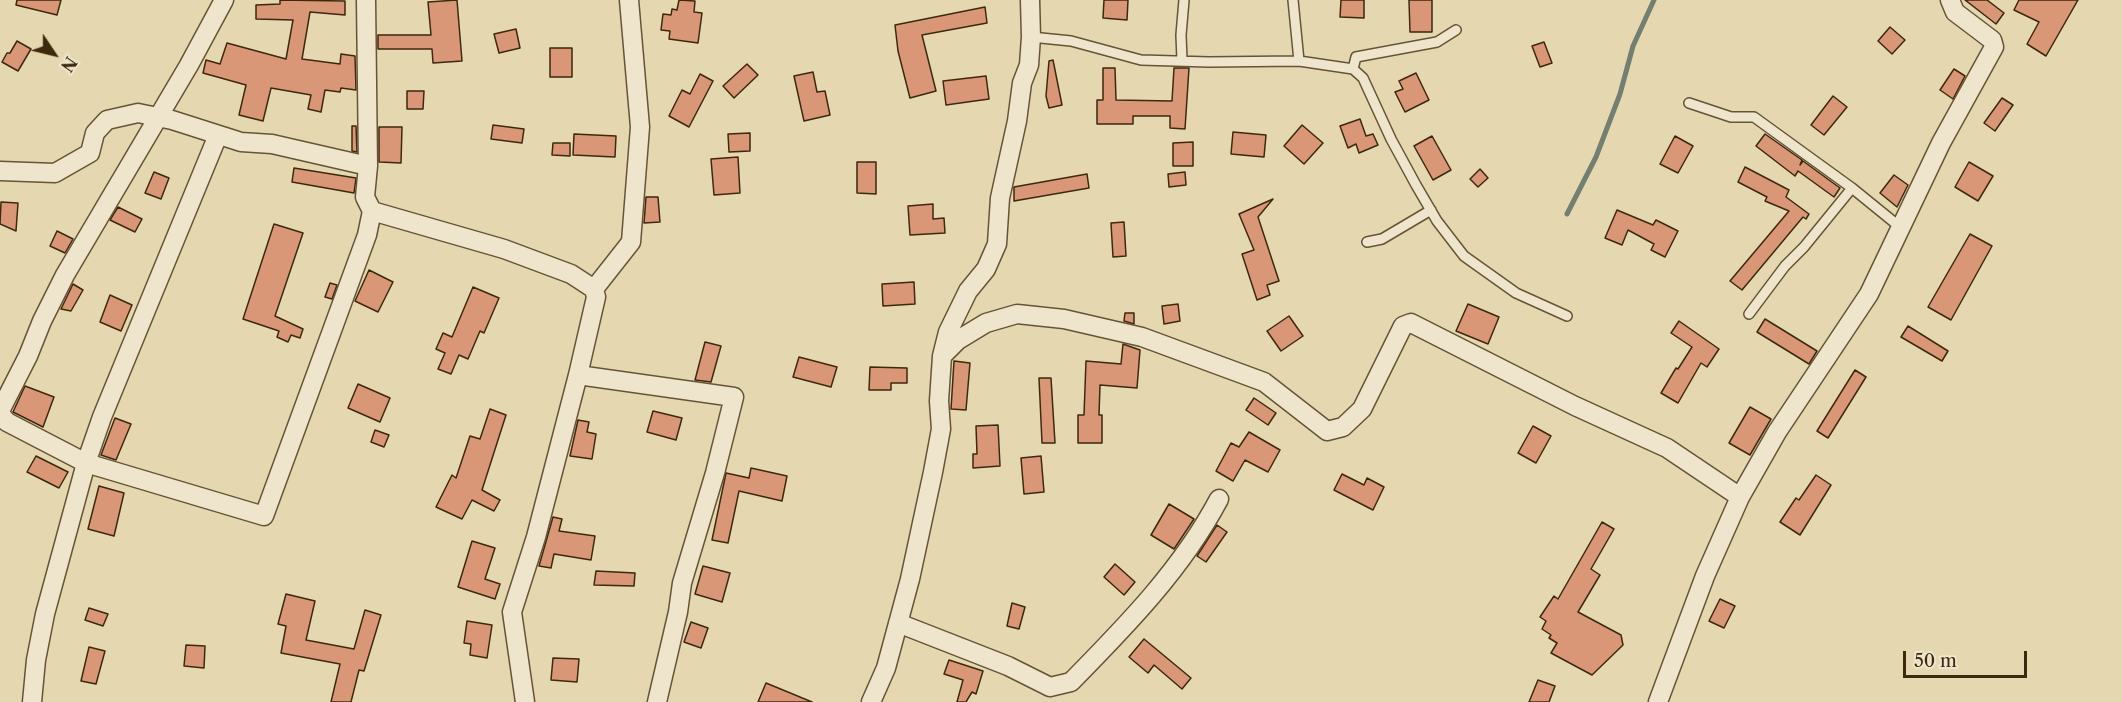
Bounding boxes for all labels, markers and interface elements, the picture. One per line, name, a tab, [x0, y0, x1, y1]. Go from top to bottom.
north arrow	[24, 24, 84, 84]
text: N	[57, 53, 81, 76]
scale bar	[1906, 639, 2030, 677]
text: 50 m	[1914, 650, 1957, 672]

